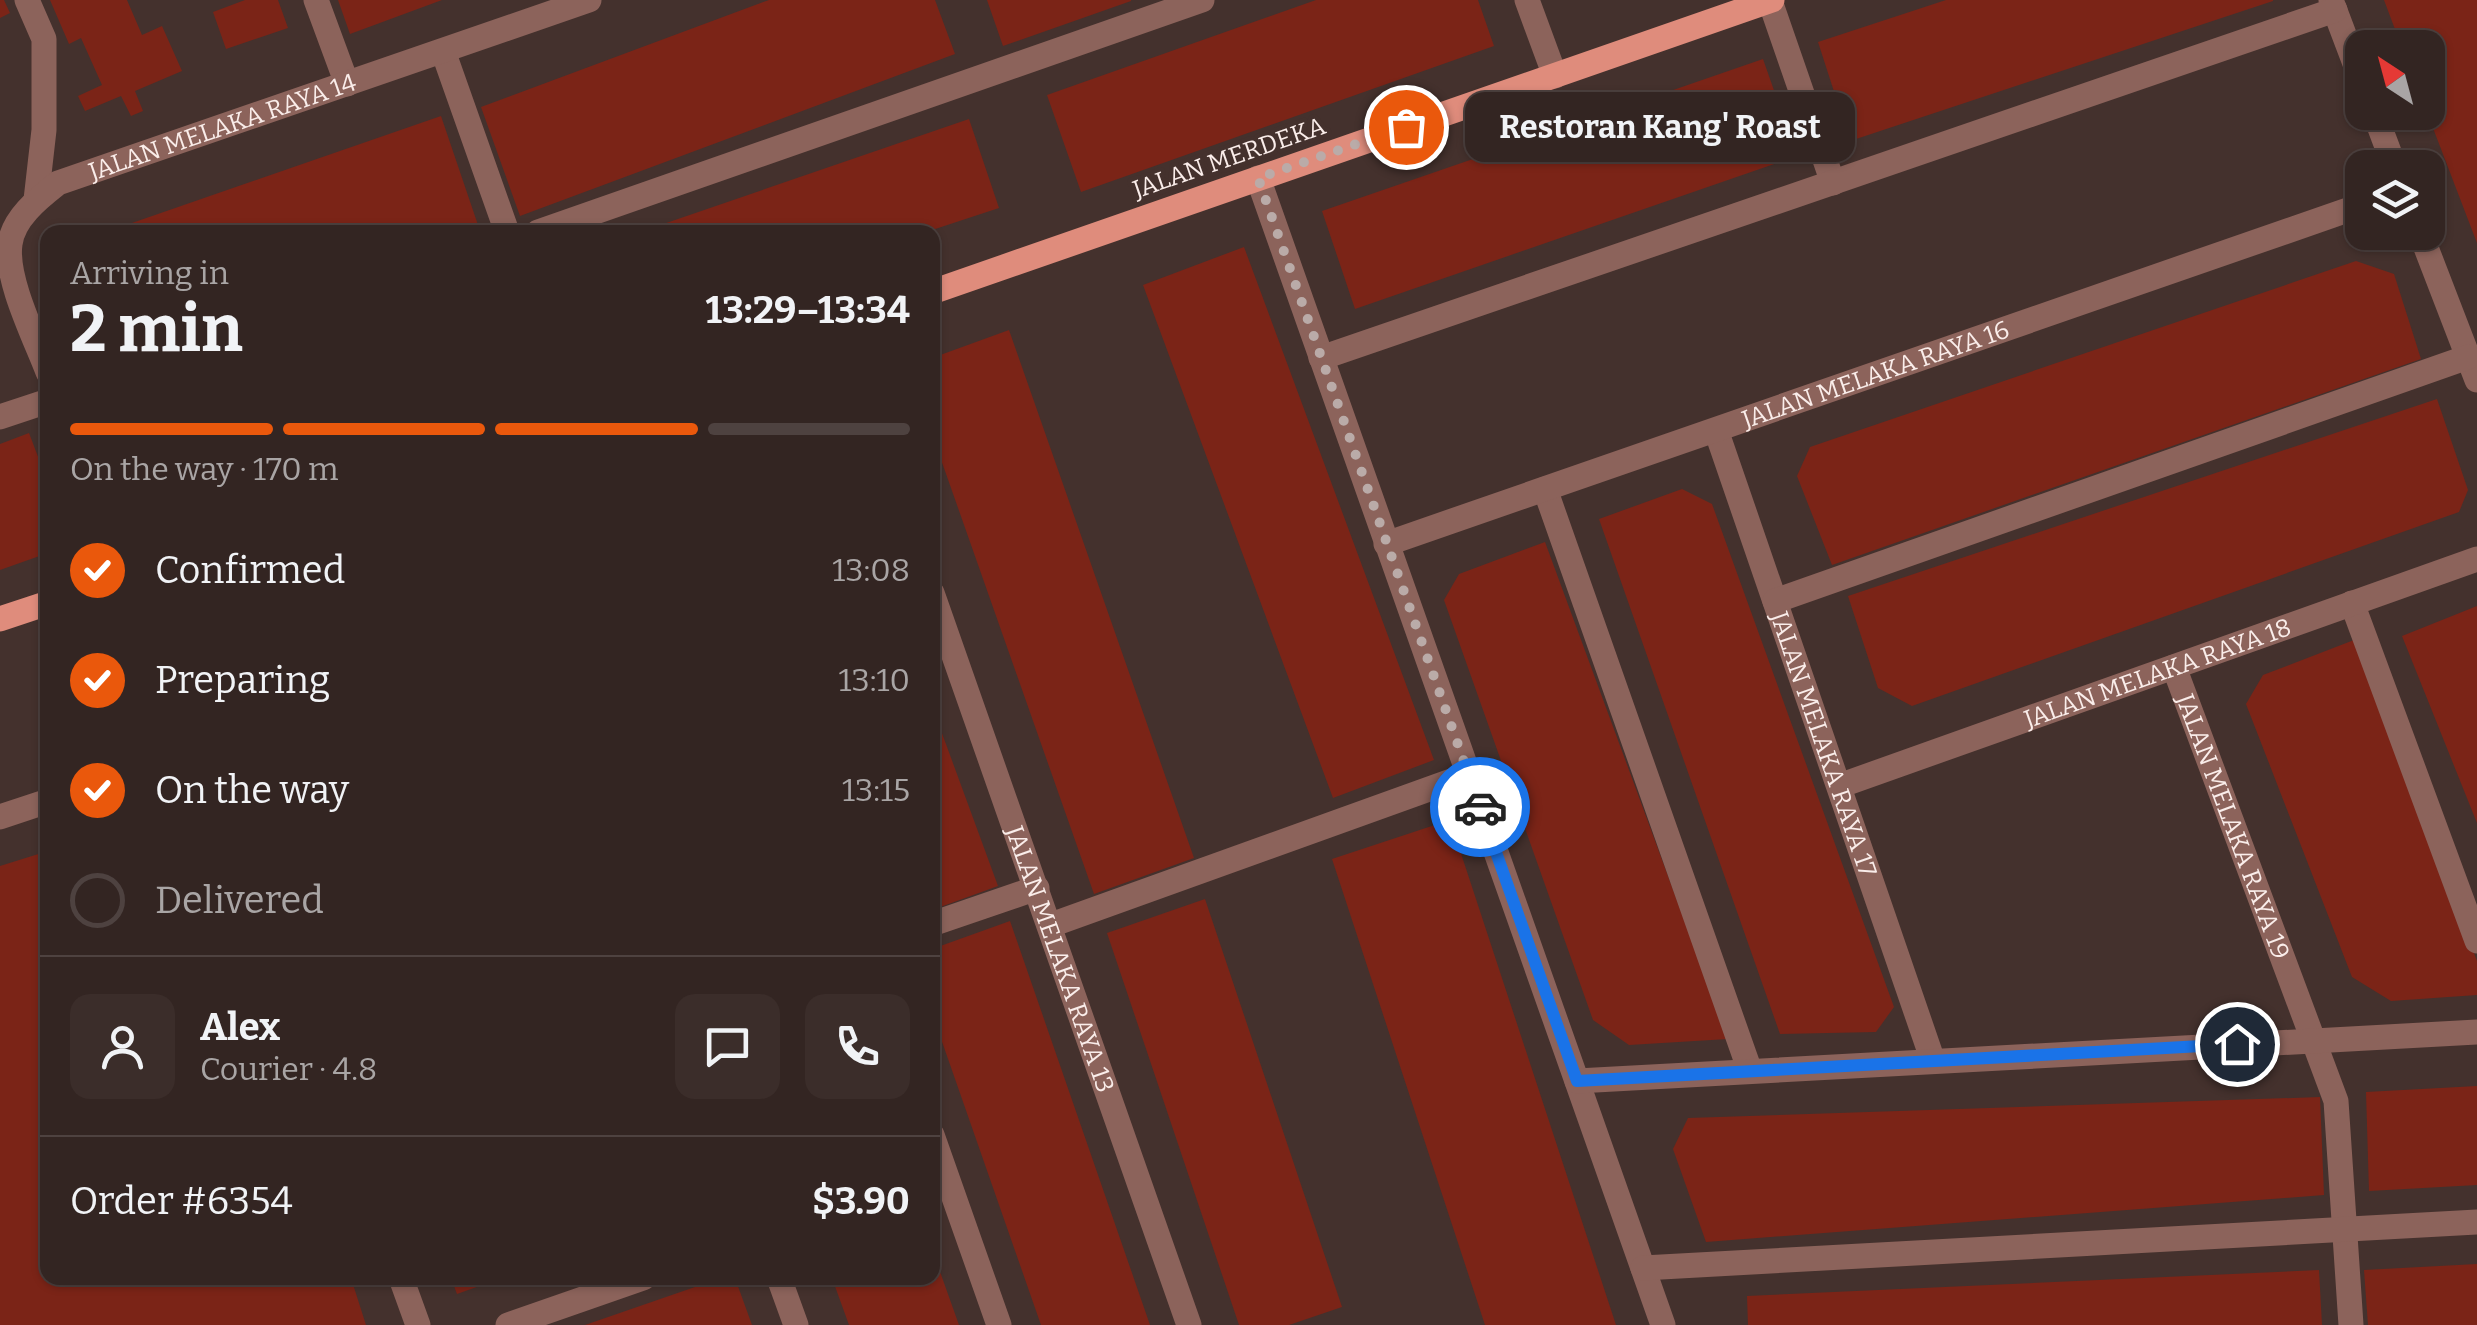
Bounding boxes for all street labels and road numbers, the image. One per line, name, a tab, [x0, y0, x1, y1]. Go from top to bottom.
street label: JALAN MELAKA RAYA 14	[84, 67, 360, 188]
street label: JALAN MERDEKA	[1128, 111, 1330, 205]
street label: JALAN MELAKA RAYA 16	[1737, 315, 2013, 436]
street label: JALAN MELAKA RAYA 17	[1763, 607, 1883, 881]
street label: JALAN MELAKA RAYA 18	[2019, 612, 2295, 735]
street label: JALAN MELAKA RAYA 19	[2169, 689, 2296, 963]
street label: JALAN MELAKA RAYA 13	[999, 821, 1120, 1097]

